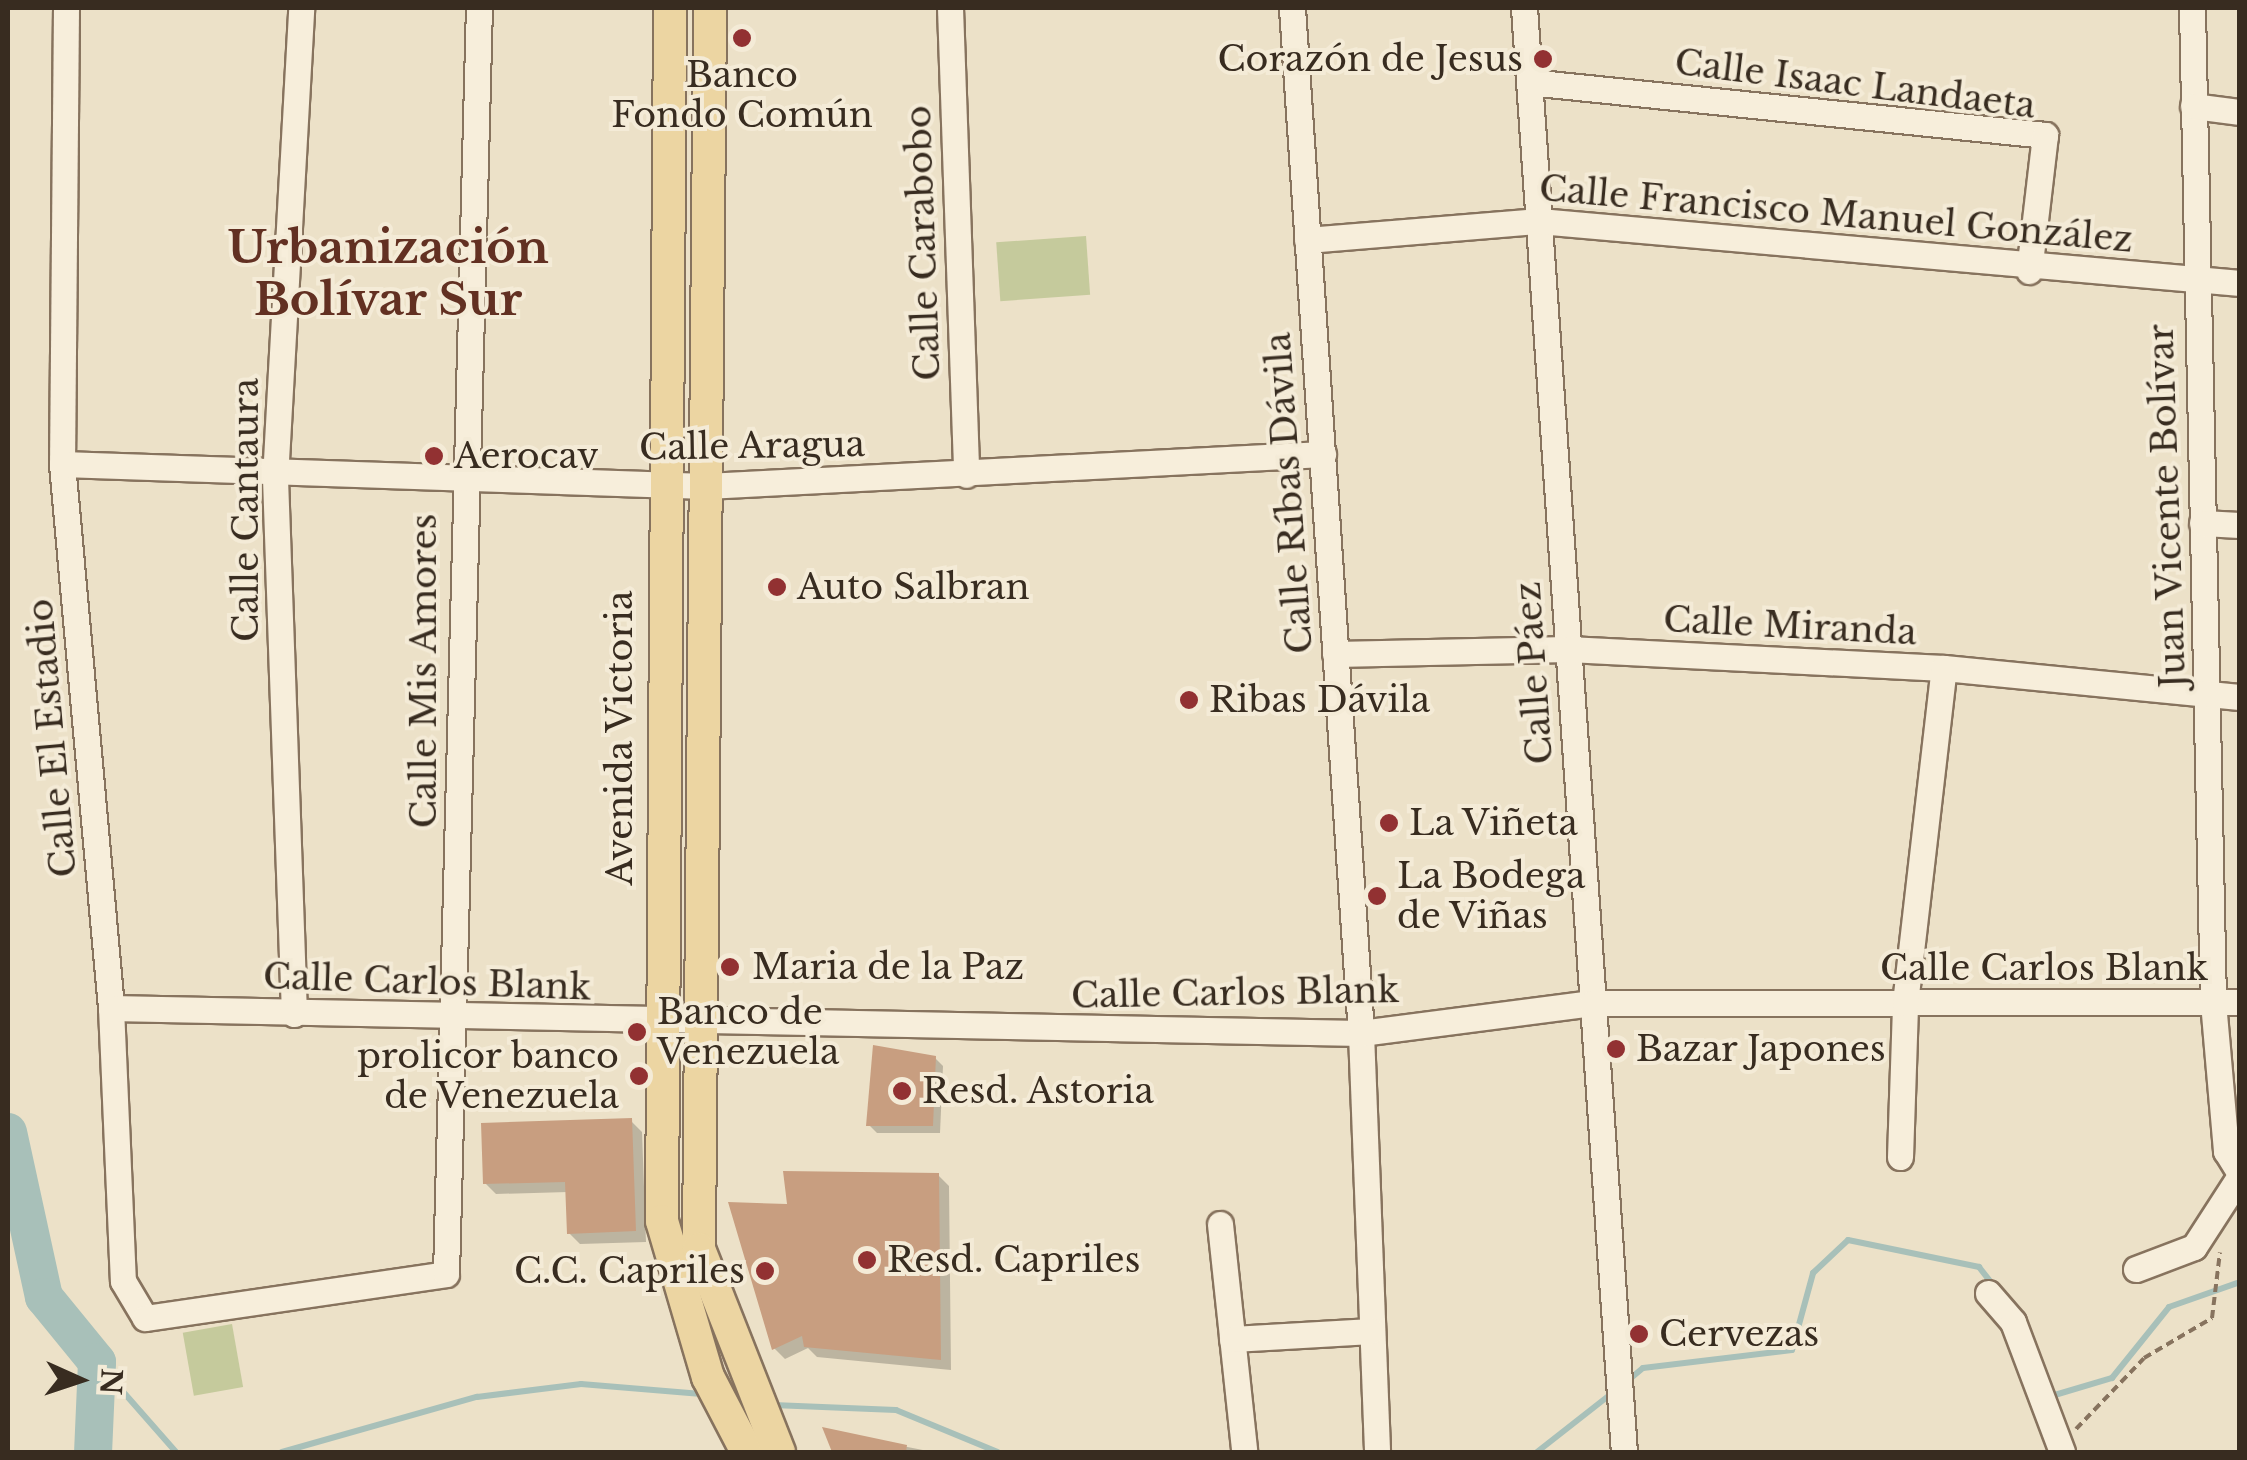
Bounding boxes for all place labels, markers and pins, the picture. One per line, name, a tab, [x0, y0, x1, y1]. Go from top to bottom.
marker: Banco Fondo Común	[731, 27, 753, 49]
place label: Corazón de Jesus	[1217, 38, 1523, 80]
marker: Corazón de Jesus	[1532, 48, 1554, 70]
place label: Banco Fondo Común	[611, 54, 873, 136]
place label: Aerocav	[454, 435, 599, 477]
marker: Aerocav	[423, 445, 445, 467]
place label: Auto Salbran	[797, 566, 1030, 608]
marker: Auto Salbran	[766, 576, 788, 598]
place label: Ribas Dávila	[1209, 679, 1430, 721]
marker: Ribas Dávila	[1178, 689, 1200, 711]
place label: La Viñeta	[1409, 802, 1580, 844]
marker: La Viñeta	[1378, 812, 1400, 834]
place label: La Bodega de Viñas	[1397, 855, 1586, 937]
marker: La Bodega de Viñas	[1366, 885, 1388, 907]
place label: Maria de la Paz	[752, 946, 1025, 988]
marker: Maria de la Paz	[717, 954, 743, 980]
place label: Banco de Venezuela	[657, 991, 839, 1073]
marker: Banco de Venezuela	[626, 1021, 648, 1043]
place label: Bazar Japones	[1636, 1028, 1887, 1070]
place label: prolicor banco de Venezuela	[356, 1035, 619, 1117]
marker: Bazar Japones	[1605, 1038, 1627, 1060]
marker: prolicor banco de Venezuela	[628, 1065, 650, 1087]
place label: Resd. Astoria	[922, 1070, 1155, 1112]
marker: Resd. Astoria	[891, 1080, 913, 1102]
place label: Resd. Capriles	[887, 1239, 1140, 1281]
marker: Resd. Capriles	[856, 1249, 878, 1271]
place label: C.C. Capriles	[514, 1250, 745, 1292]
marker: C.C. Capriles	[754, 1260, 776, 1282]
place label: Cervezas	[1659, 1313, 1819, 1355]
marker: Cervezas	[1628, 1323, 1650, 1345]

